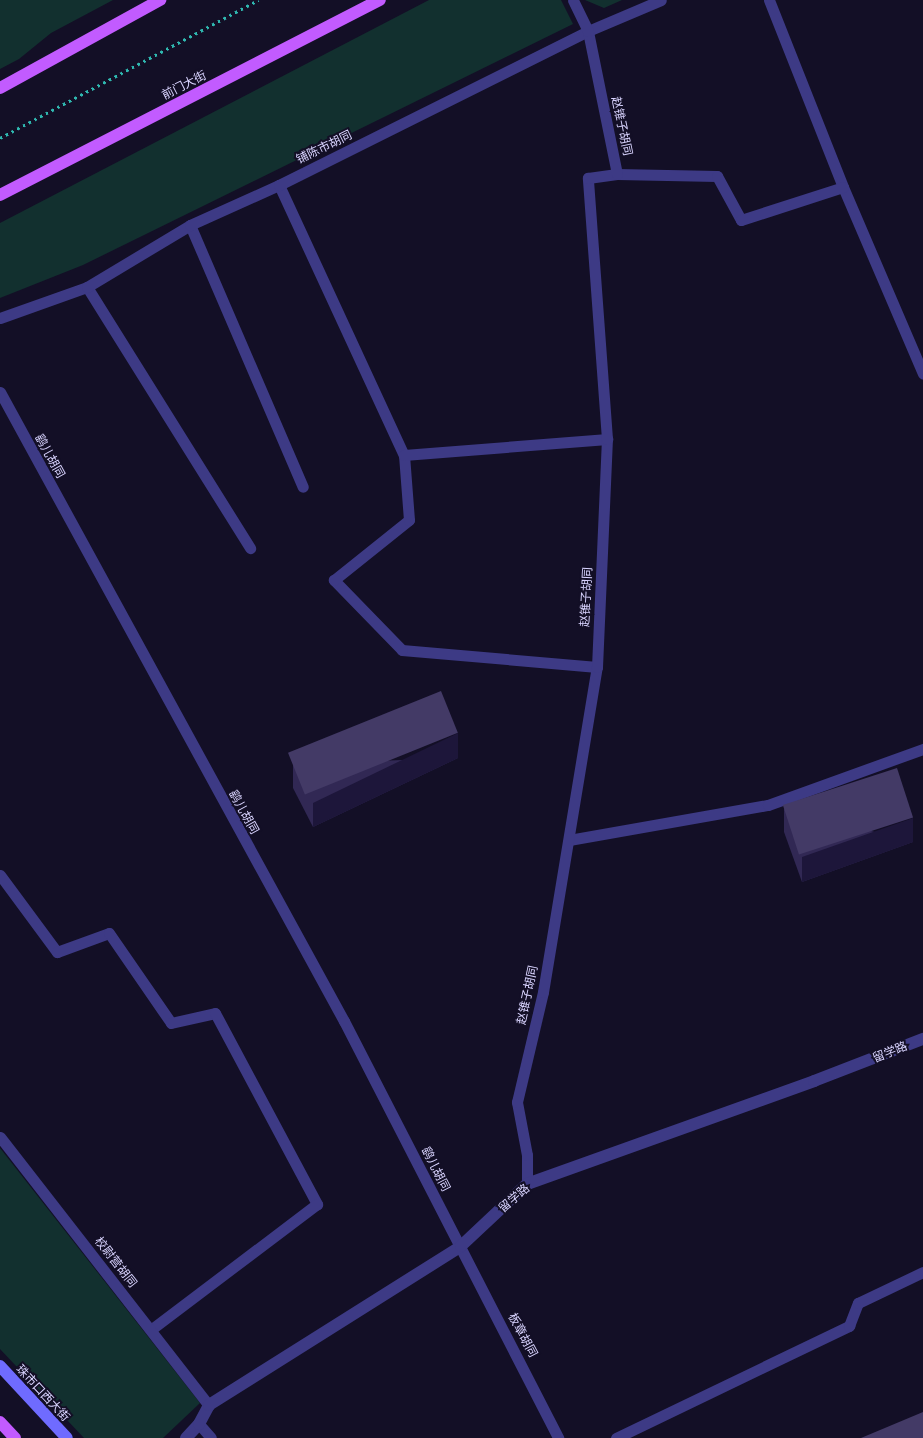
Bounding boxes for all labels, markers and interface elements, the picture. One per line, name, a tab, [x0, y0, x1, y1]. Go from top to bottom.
street label: 前门大街	[159, 68, 209, 102]
street label: 赵锥子胡同	[609, 95, 635, 157]
street label: 铺陈市胡同	[294, 127, 354, 167]
street label: 鹞儿胡同	[32, 432, 68, 480]
street label: 赵锥子胡同	[577, 567, 595, 627]
street label: 鹞儿胡同	[226, 788, 262, 836]
street label: 赵锥子胡同	[514, 964, 540, 1026]
street label: 留学路	[871, 1039, 909, 1065]
street label: 鹞儿胡同	[419, 1144, 453, 1194]
street label: 留学路	[496, 1181, 532, 1215]
street label: 校尉营胡同	[92, 1234, 140, 1290]
street label: 板章胡同	[505, 1310, 541, 1360]
street label: 珠市口西大街	[13, 1362, 73, 1424]

